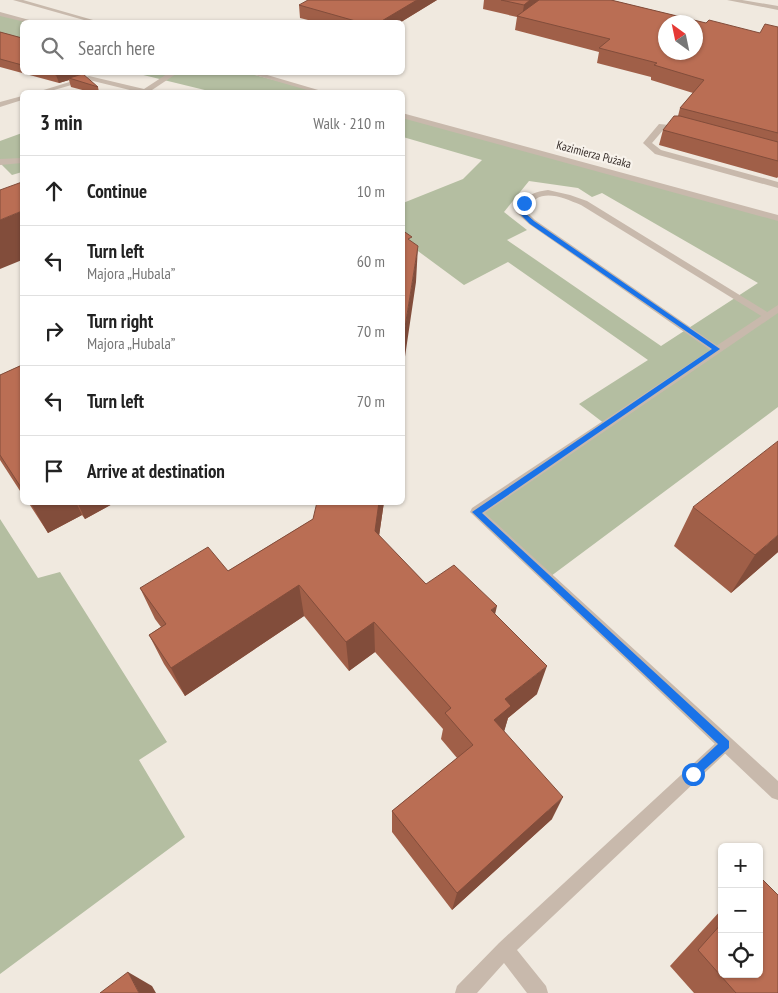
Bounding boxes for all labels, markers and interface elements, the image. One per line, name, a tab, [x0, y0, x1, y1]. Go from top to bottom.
north arrow	[658, 15, 703, 60]
search box	[20, 20, 405, 75]
icon: search	[38, 34, 66, 62]
text: Search here	[78, 36, 155, 60]
text: 3 min	[40, 109, 82, 136]
text: Walk · 210 m	[313, 113, 385, 133]
street label: Kazimierza Pużaka	[555, 137, 633, 171]
icon: ahead	[40, 177, 68, 205]
text: Continue	[87, 179, 147, 203]
text: 10 m	[357, 181, 385, 201]
route end	[513, 192, 536, 215]
text: Turn left	[87, 239, 144, 263]
icon: left	[40, 247, 68, 275]
text: 60 m	[357, 251, 385, 271]
text: Majora „Hubala”	[87, 263, 175, 283]
text: Turn right	[87, 309, 153, 333]
icon: right	[40, 317, 68, 345]
text: 70 m	[357, 321, 385, 341]
text: Majora „Hubala”	[87, 333, 175, 353]
icon: left	[40, 387, 68, 415]
text: Turn left	[87, 389, 144, 413]
text: 70 m	[357, 391, 385, 411]
icon: arrive	[40, 457, 68, 485]
text: Arrive at destination	[87, 459, 225, 483]
route start	[682, 763, 705, 786]
map controls	[718, 843, 763, 978]
button: +	[718, 843, 763, 888]
button: −	[718, 888, 763, 933]
button: locate	[718, 933, 763, 978]

